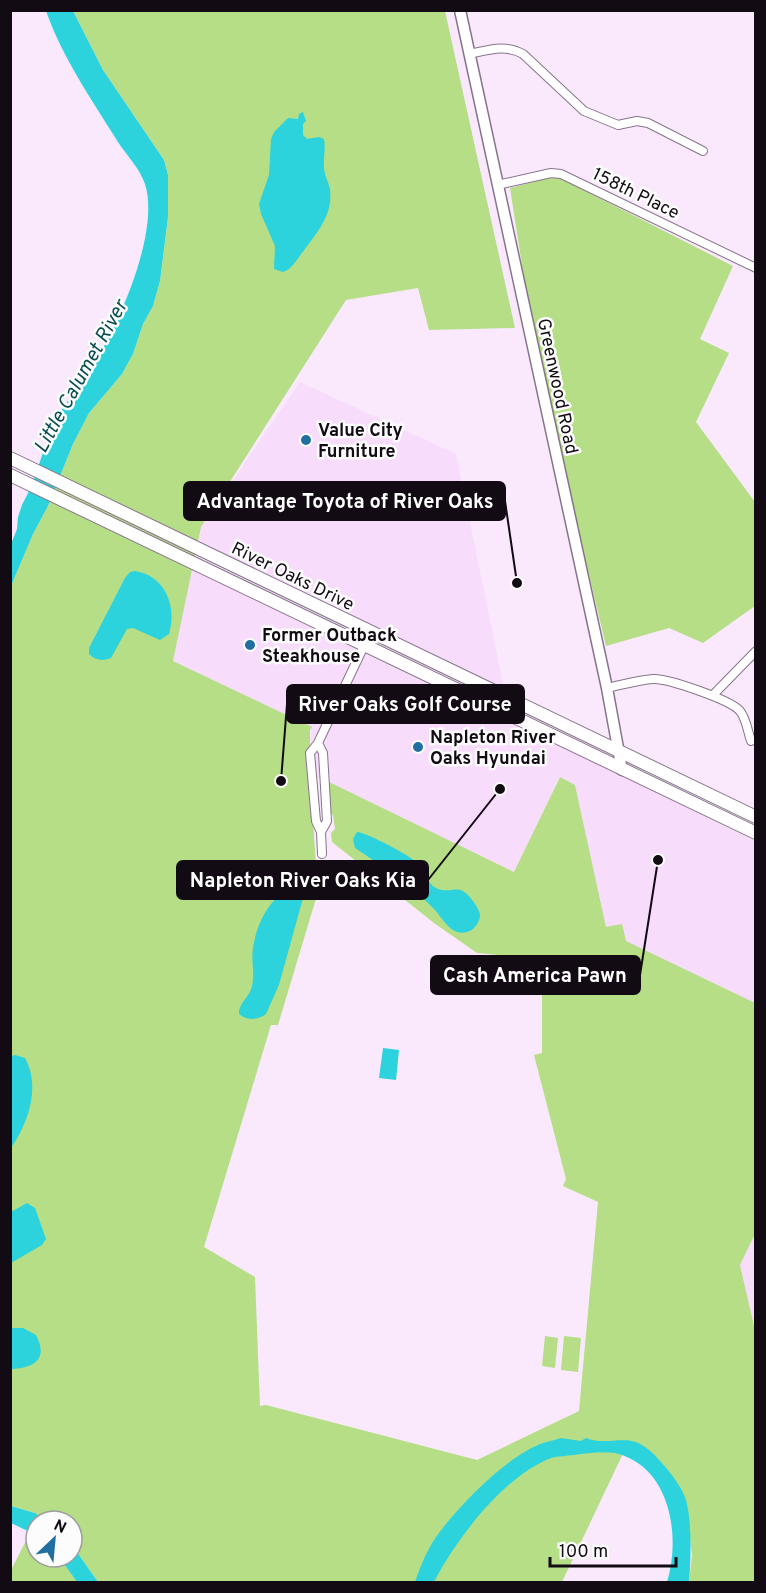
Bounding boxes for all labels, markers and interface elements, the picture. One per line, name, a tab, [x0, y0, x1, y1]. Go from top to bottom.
street label: 158th Place	[588, 163, 683, 225]
water label: Little Calumet River	[29, 295, 135, 458]
street label: Greenwood Road	[531, 316, 582, 456]
place label: Value City Furniture	[318, 420, 403, 464]
marker: Value City Furniture	[299, 433, 313, 447]
callout: Advantage Toyota of River Oaks	[184, 482, 505, 520]
text: Advantage Toyota of River Oaks	[196, 490, 494, 516]
street label: River Oaks Drive	[227, 538, 357, 617]
place label: Former Outback Steakhouse	[262, 625, 397, 669]
marker: Former Outback Steakhouse	[243, 638, 257, 652]
callout: River Oaks Golf Course	[287, 685, 524, 723]
text: River Oaks Golf Course	[298, 693, 512, 719]
place label: Napleton River Oaks Hyundai	[430, 727, 556, 771]
marker: Napleton River Oaks Hyundai	[411, 740, 425, 754]
callout: Napleton River Oaks Kia	[177, 861, 428, 899]
text: Napleton River Oaks Kia	[190, 869, 416, 895]
callout: Cash America Pawn	[431, 956, 640, 994]
text: Cash America Pawn	[443, 964, 627, 990]
north arrow	[24, 1509, 84, 1569]
text: N	[50, 1516, 69, 1539]
scale bar	[550, 1530, 676, 1568]
text: 100 m	[559, 1541, 608, 1564]

